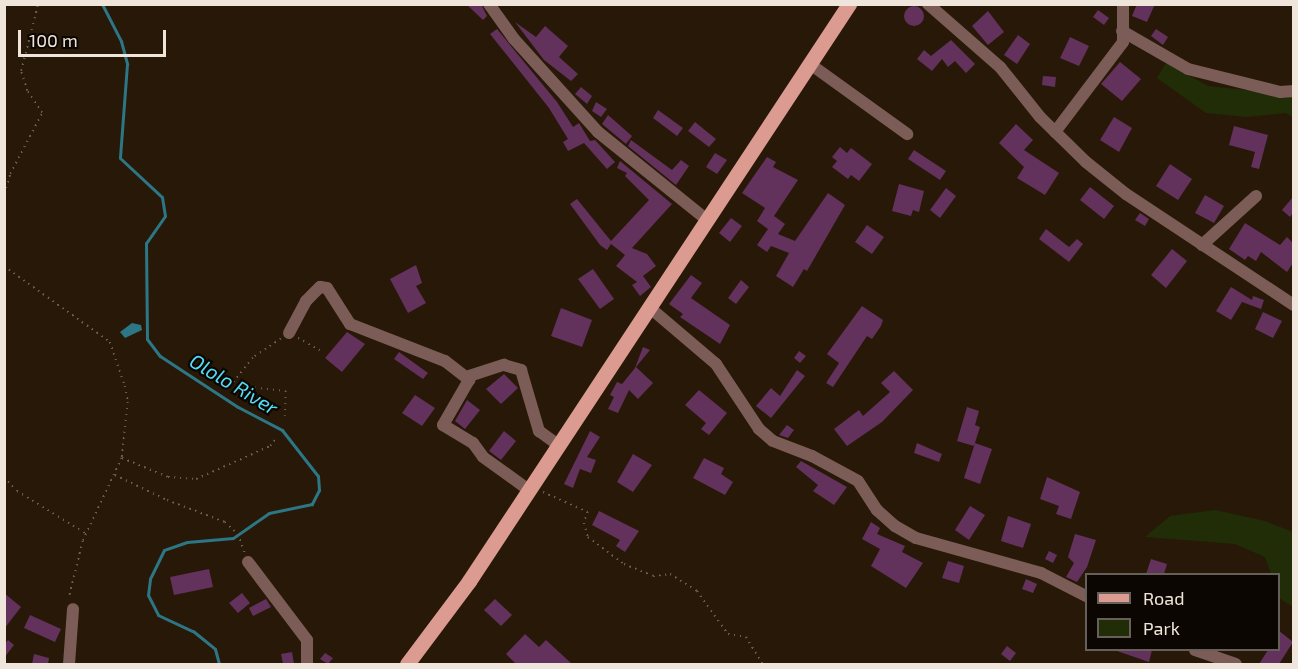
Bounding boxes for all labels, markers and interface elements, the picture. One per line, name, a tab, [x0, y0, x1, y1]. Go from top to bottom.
scale bar	[21, 18, 170, 56]
text: 100 m	[29, 29, 78, 51]
water label: Ololo River	[186, 348, 282, 420]
legend	[1085, 573, 1280, 651]
text: Road	[1143, 587, 1184, 609]
text: Park	[1143, 617, 1180, 639]

